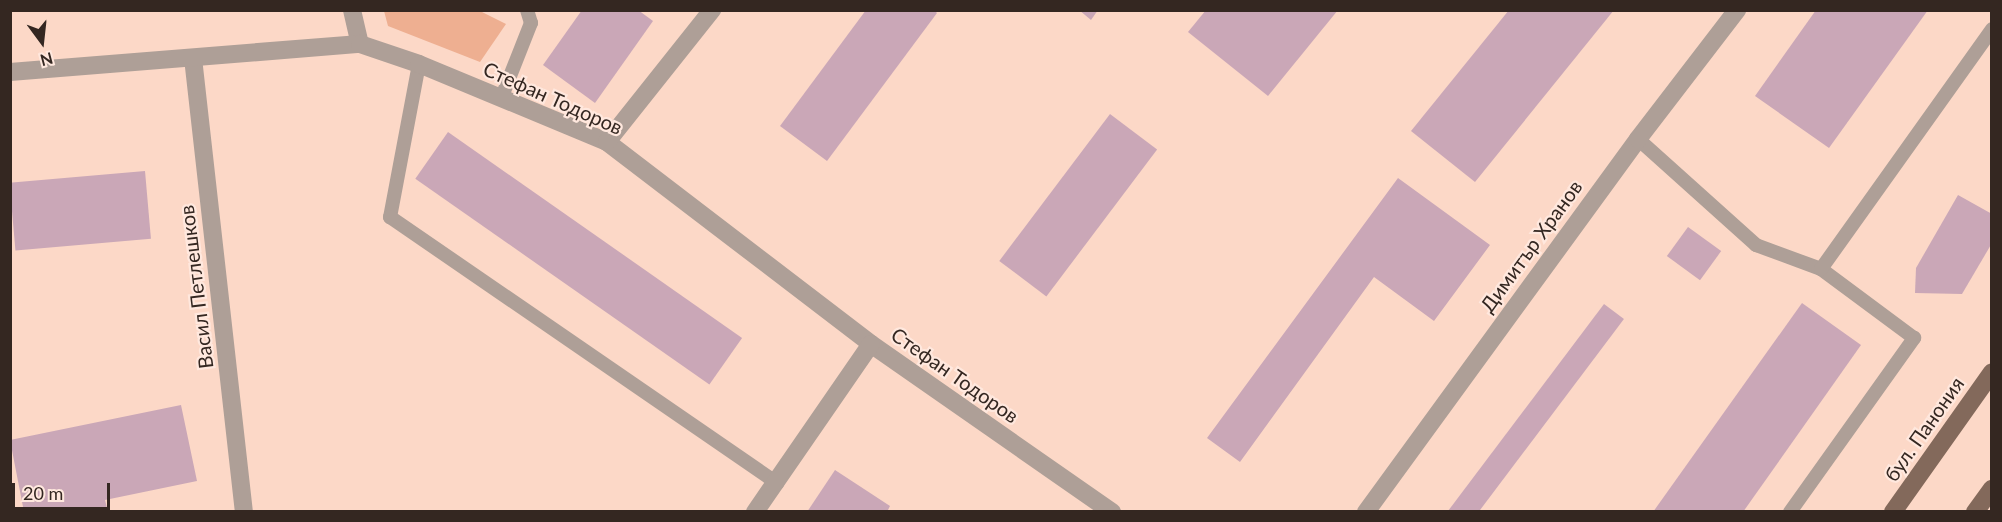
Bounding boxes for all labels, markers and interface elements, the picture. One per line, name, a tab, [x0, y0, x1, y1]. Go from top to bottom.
north arrow	[12, 12, 72, 72]
text: N	[38, 49, 55, 71]
street label: Стефан Тодоров	[480, 57, 626, 139]
street label: Димитър Хранов	[1475, 175, 1587, 317]
street label: Васил Петлешков	[174, 204, 218, 370]
street label: Стефан Тодоров	[887, 322, 1023, 428]
street label: бул. Панония	[1879, 372, 1969, 486]
scale bar	[15, 471, 112, 509]
text: 20 m	[23, 482, 63, 504]

